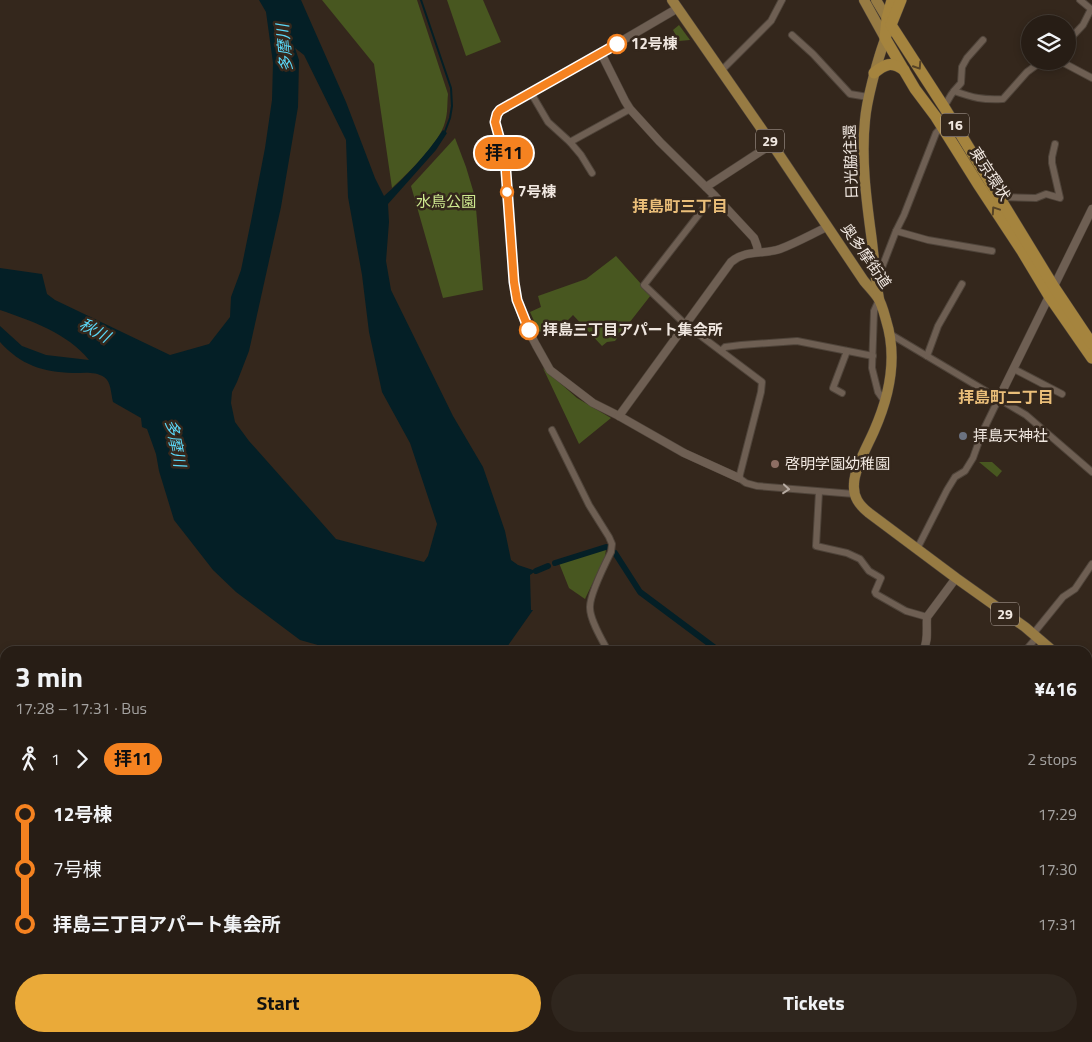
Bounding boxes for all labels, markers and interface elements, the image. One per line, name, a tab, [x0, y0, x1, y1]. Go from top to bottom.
map controls	[1021, 15, 1076, 70]
button: layers	[1021, 15, 1076, 70]
water label: 多摩川	[270, 21, 298, 73]
place label: 12号棟	[631, 32, 678, 55]
marker: 12号棟	[607, 34, 627, 54]
one-way arrow	[912, 61, 921, 70]
road number: 16	[941, 114, 969, 136]
street label: 日光脇往還	[838, 124, 863, 200]
road number: 29	[756, 130, 784, 152]
line badge: 拝11	[475, 137, 533, 169]
text: 拝11	[485, 139, 523, 166]
street label: 東京環状	[964, 142, 1016, 205]
place label: 7号棟	[518, 180, 556, 203]
marker: 7号棟	[500, 185, 514, 199]
park label: 水鳥公園	[416, 190, 476, 213]
district label: 拝島町三丁目	[632, 194, 728, 218]
one-way arrow	[992, 206, 1001, 216]
street label: 奥多摩街道	[835, 218, 897, 293]
water label: 秋川	[75, 312, 117, 349]
place label: 拝島三丁目アパート集会所	[543, 318, 723, 341]
marker: 拝島三丁目アパート集会所	[519, 320, 539, 340]
district label: 拝島町二丁目	[958, 385, 1054, 409]
water label: 多摩川	[160, 417, 193, 471]
place label: 拝島天神社	[973, 424, 1048, 447]
marker: 拝島天神社	[957, 430, 969, 442]
place label: 啓明学園幼稚園	[785, 452, 890, 475]
marker: 啓明学園幼稚園	[769, 458, 781, 470]
one-way arrow	[782, 483, 790, 494]
road number: 29	[991, 602, 1019, 626]
text: 3 min	[15, 655, 83, 698]
text: ¥416	[1034, 674, 1077, 703]
text: 17:28 – 17:31 · Bus	[15, 696, 147, 720]
icon: walk	[15, 745, 43, 773]
icon: forward	[68, 745, 96, 773]
text: 拝11	[114, 745, 152, 772]
text: 1	[51, 747, 60, 771]
text: 2 stops	[1027, 747, 1077, 771]
text: 12号棟	[53, 799, 112, 828]
text: 17:29	[1038, 802, 1077, 826]
text: 7号棟	[53, 854, 102, 883]
text: 17:30	[1038, 857, 1077, 881]
text: 拝島三丁目アパート集会所	[53, 909, 281, 938]
text: 17:31	[1038, 912, 1077, 936]
button: Start	[15, 974, 541, 1032]
button: Tickets	[551, 974, 1077, 1032]

